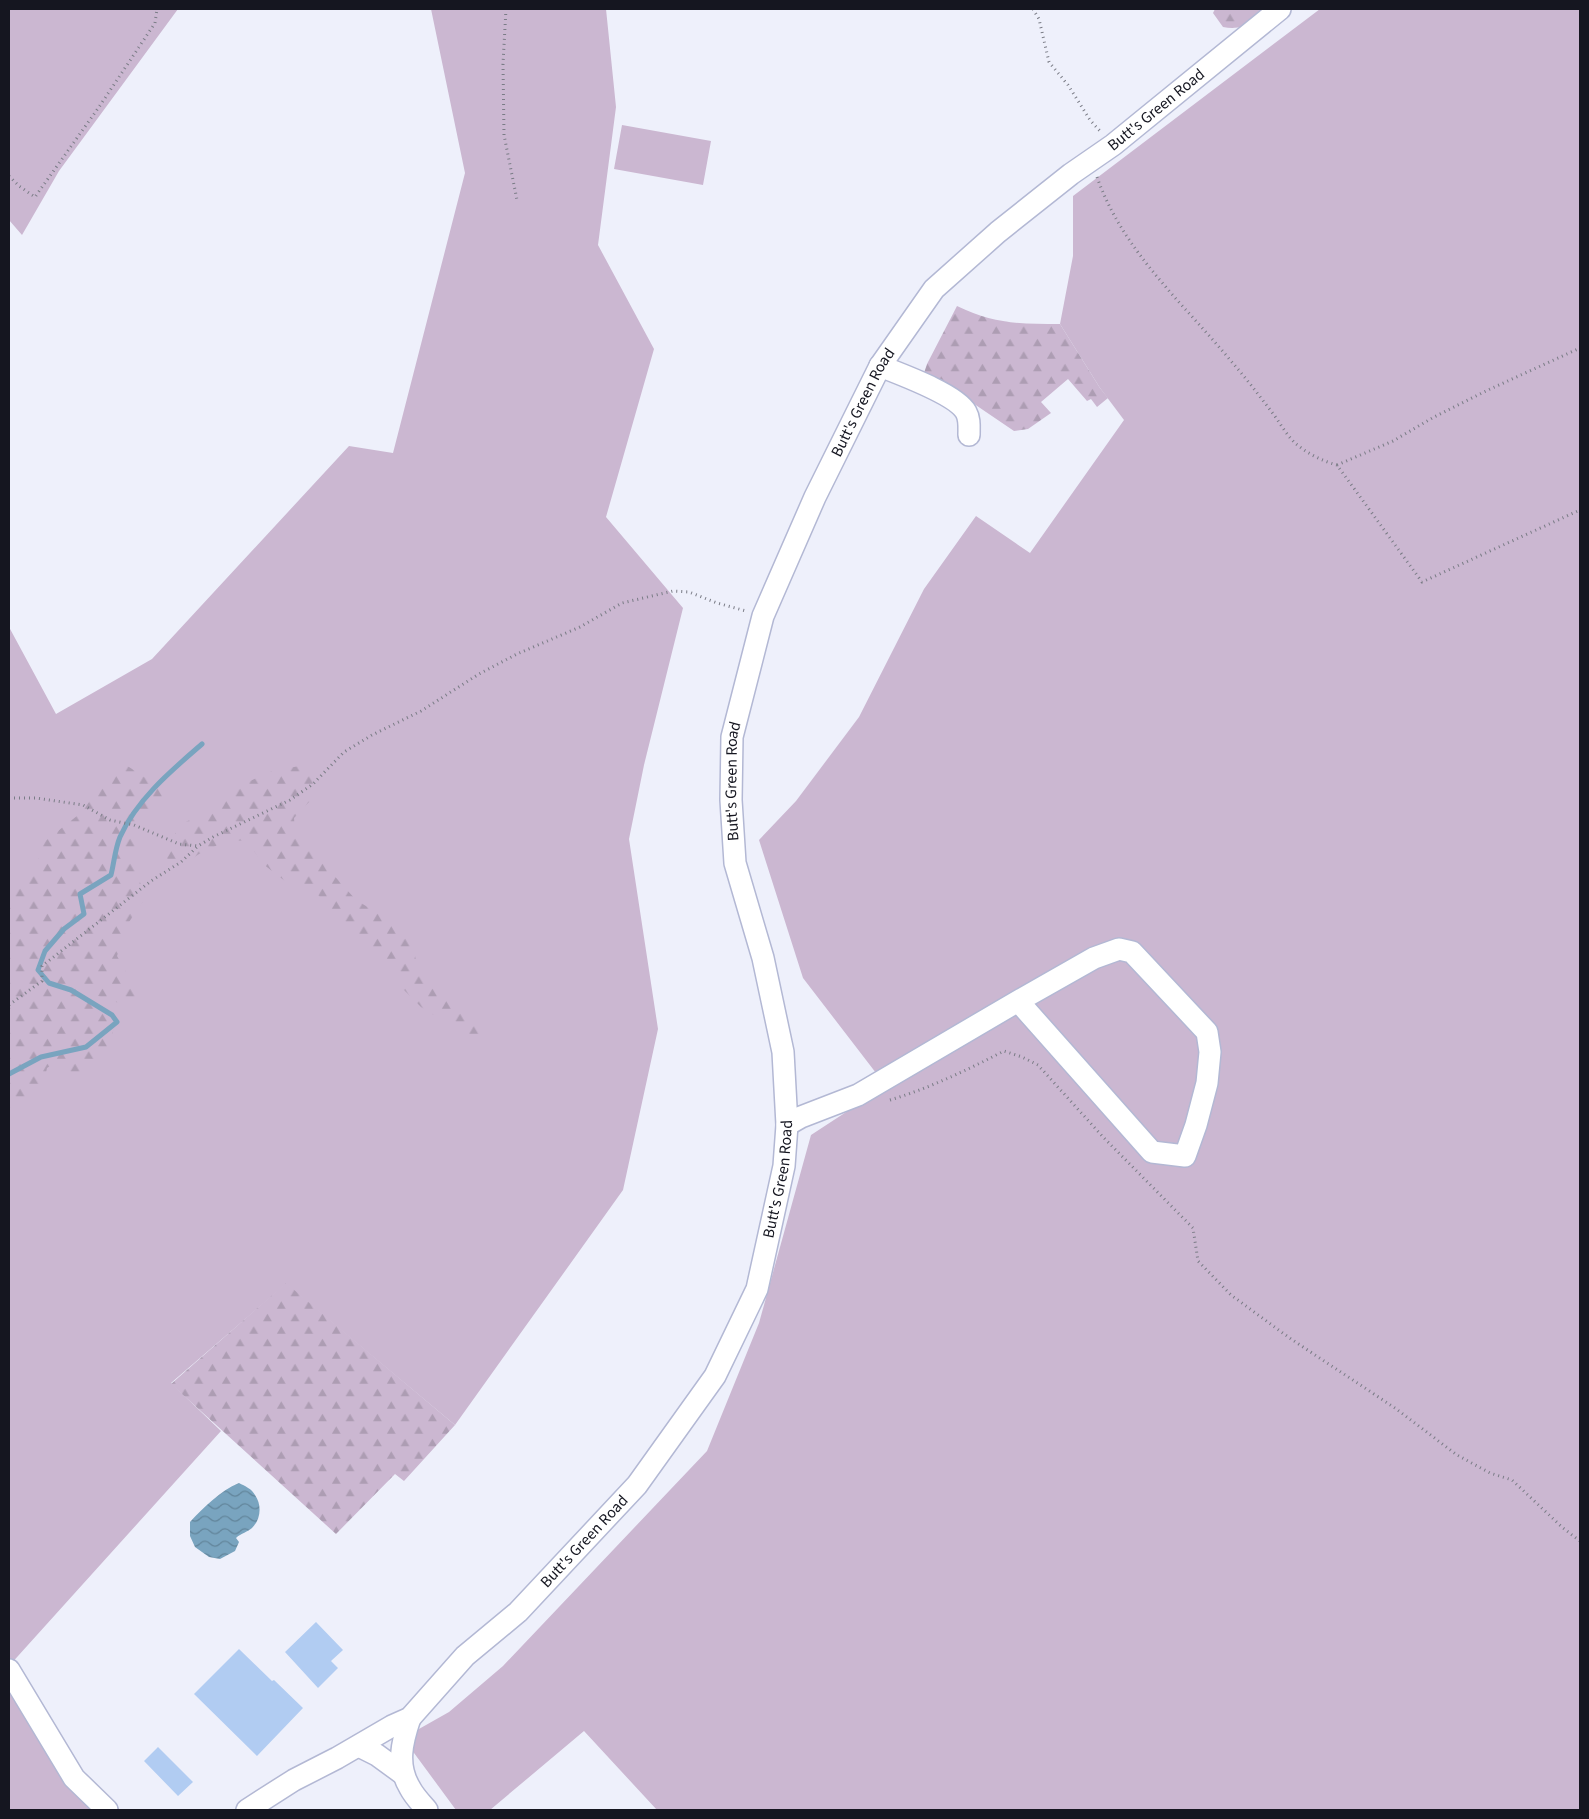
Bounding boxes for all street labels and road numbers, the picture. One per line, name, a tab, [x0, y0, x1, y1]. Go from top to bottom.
street label: Butt's Green Road	[1103, 63, 1210, 156]
street label: Butt's Green Road	[826, 344, 900, 461]
street label: Butt's Green Road	[720, 719, 747, 842]
street label: Butt's Green Road	[757, 1119, 798, 1240]
street label: Butt's Green Road	[535, 1490, 633, 1593]

